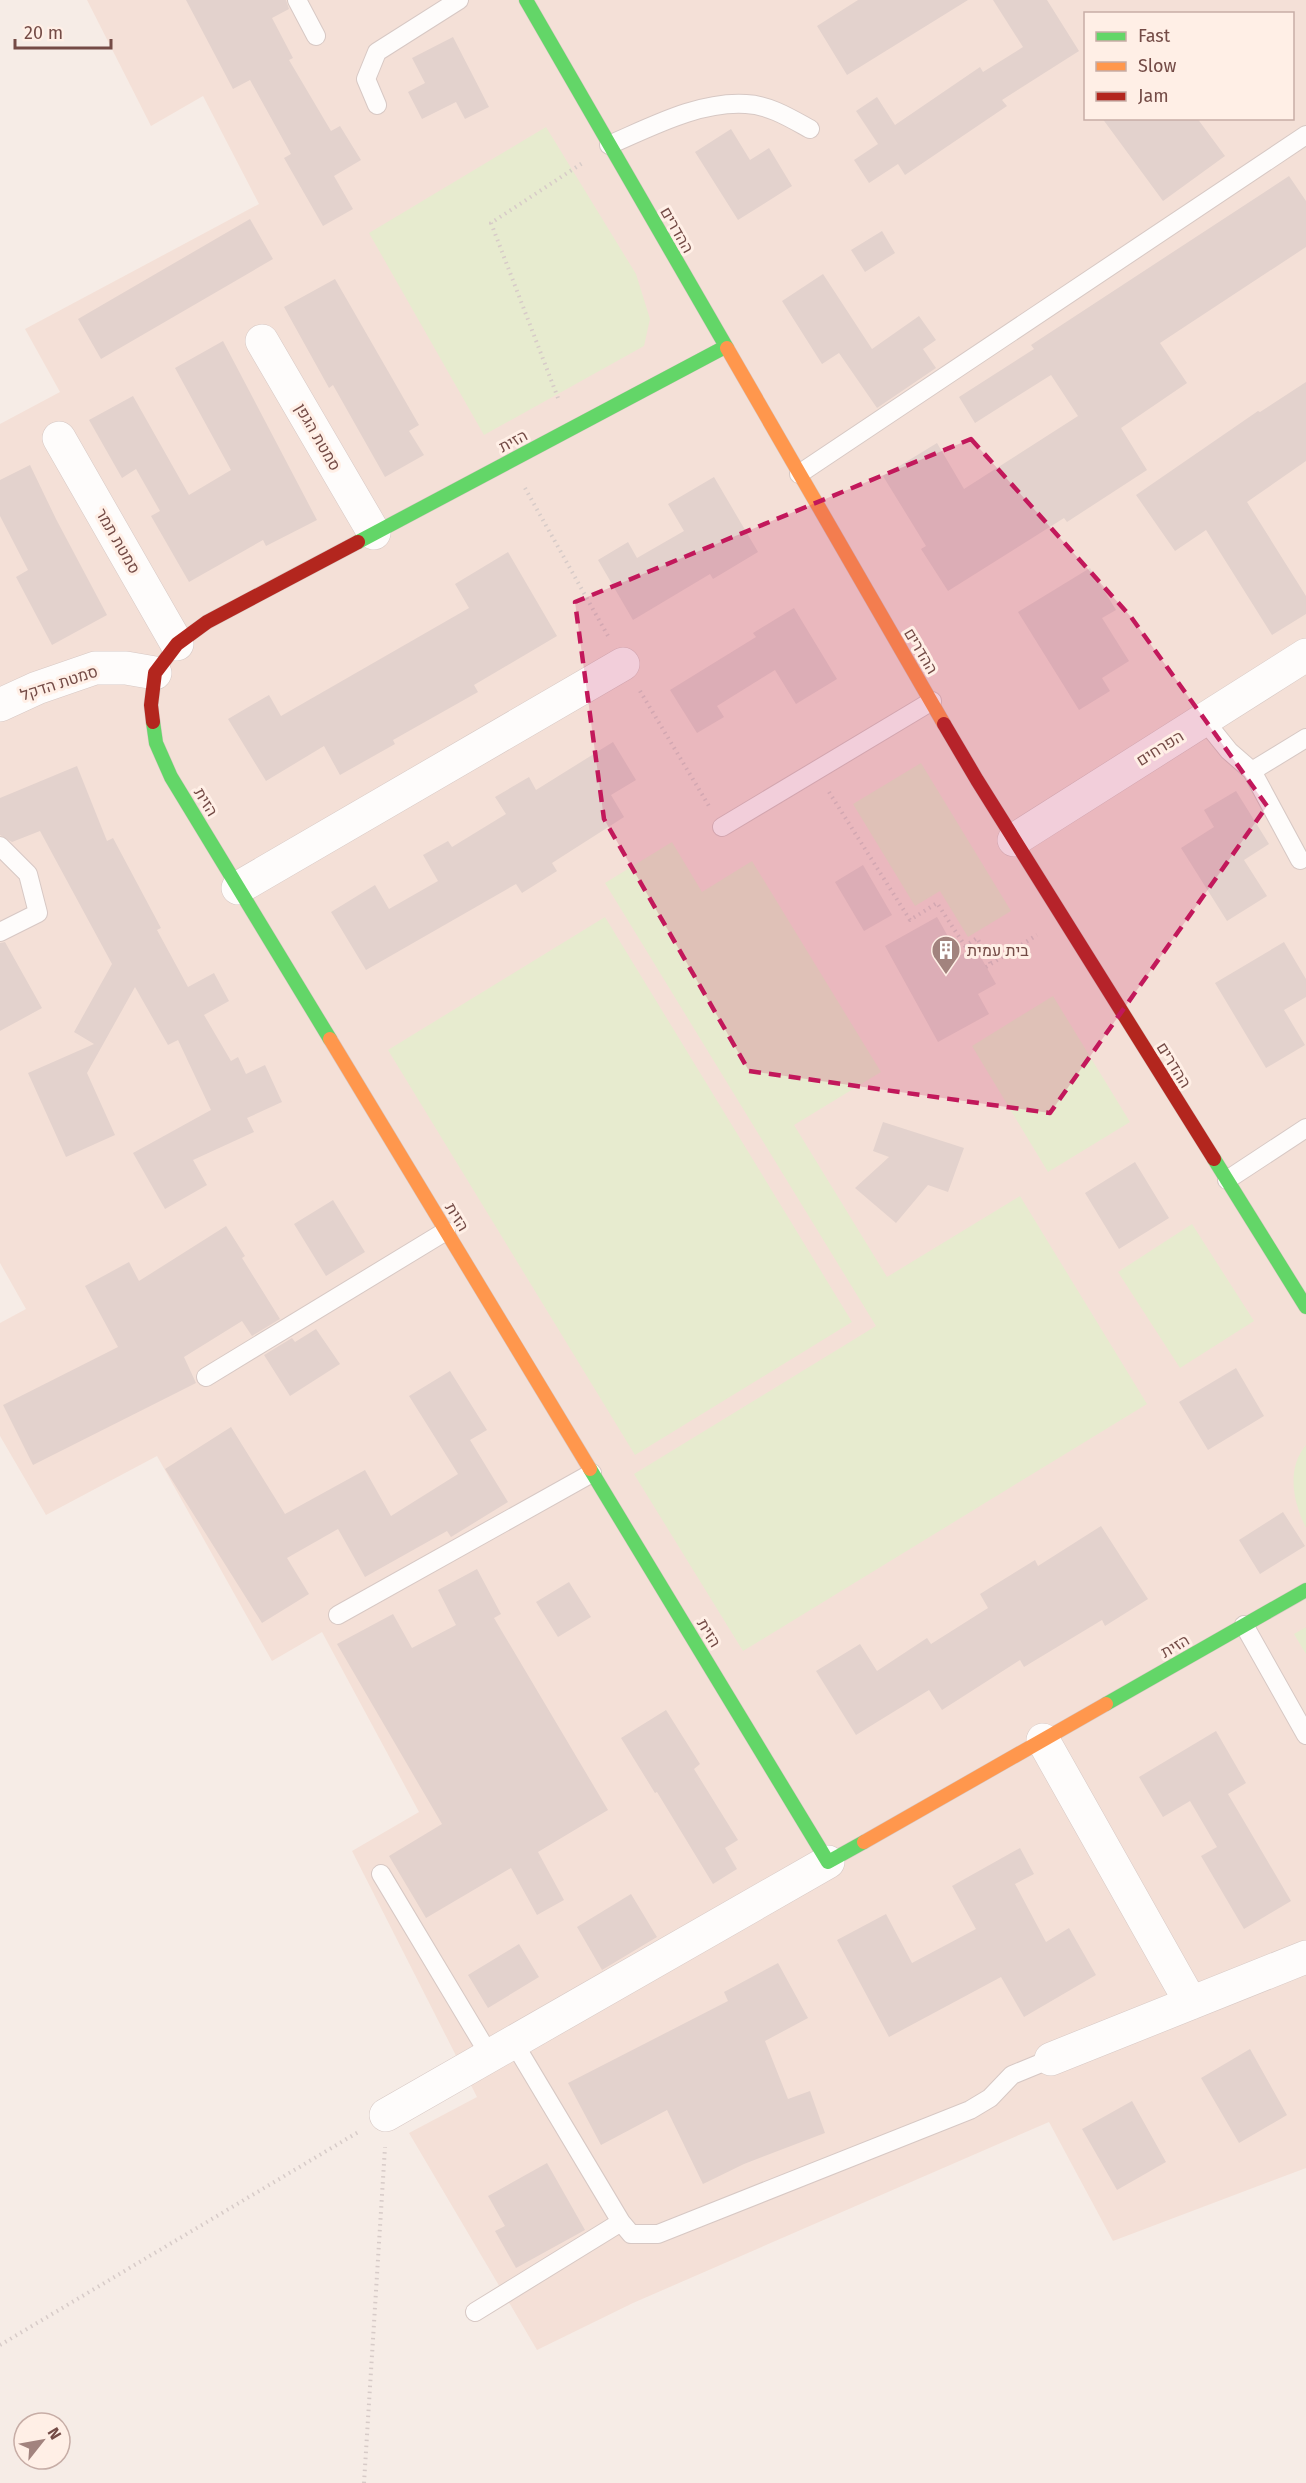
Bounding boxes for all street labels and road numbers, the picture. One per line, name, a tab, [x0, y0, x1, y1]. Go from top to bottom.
street label: ההדרים	[656, 204, 698, 256]
street label: סמטת הגפן	[291, 400, 345, 474]
street label: הזית	[495, 426, 531, 456]
street label: סמטת תמר	[92, 505, 144, 577]
street label: ההדרים	[900, 625, 942, 677]
street label: סמטת הדקל	[18, 662, 100, 704]
street label: הפרחים	[1133, 726, 1187, 770]
street label: הזית	[190, 784, 222, 820]
street label: ההדרים	[1153, 1039, 1195, 1091]
street label: הזית	[441, 1199, 473, 1235]
street label: הזית	[693, 1615, 725, 1651]
street label: הזית	[1157, 1630, 1193, 1662]

